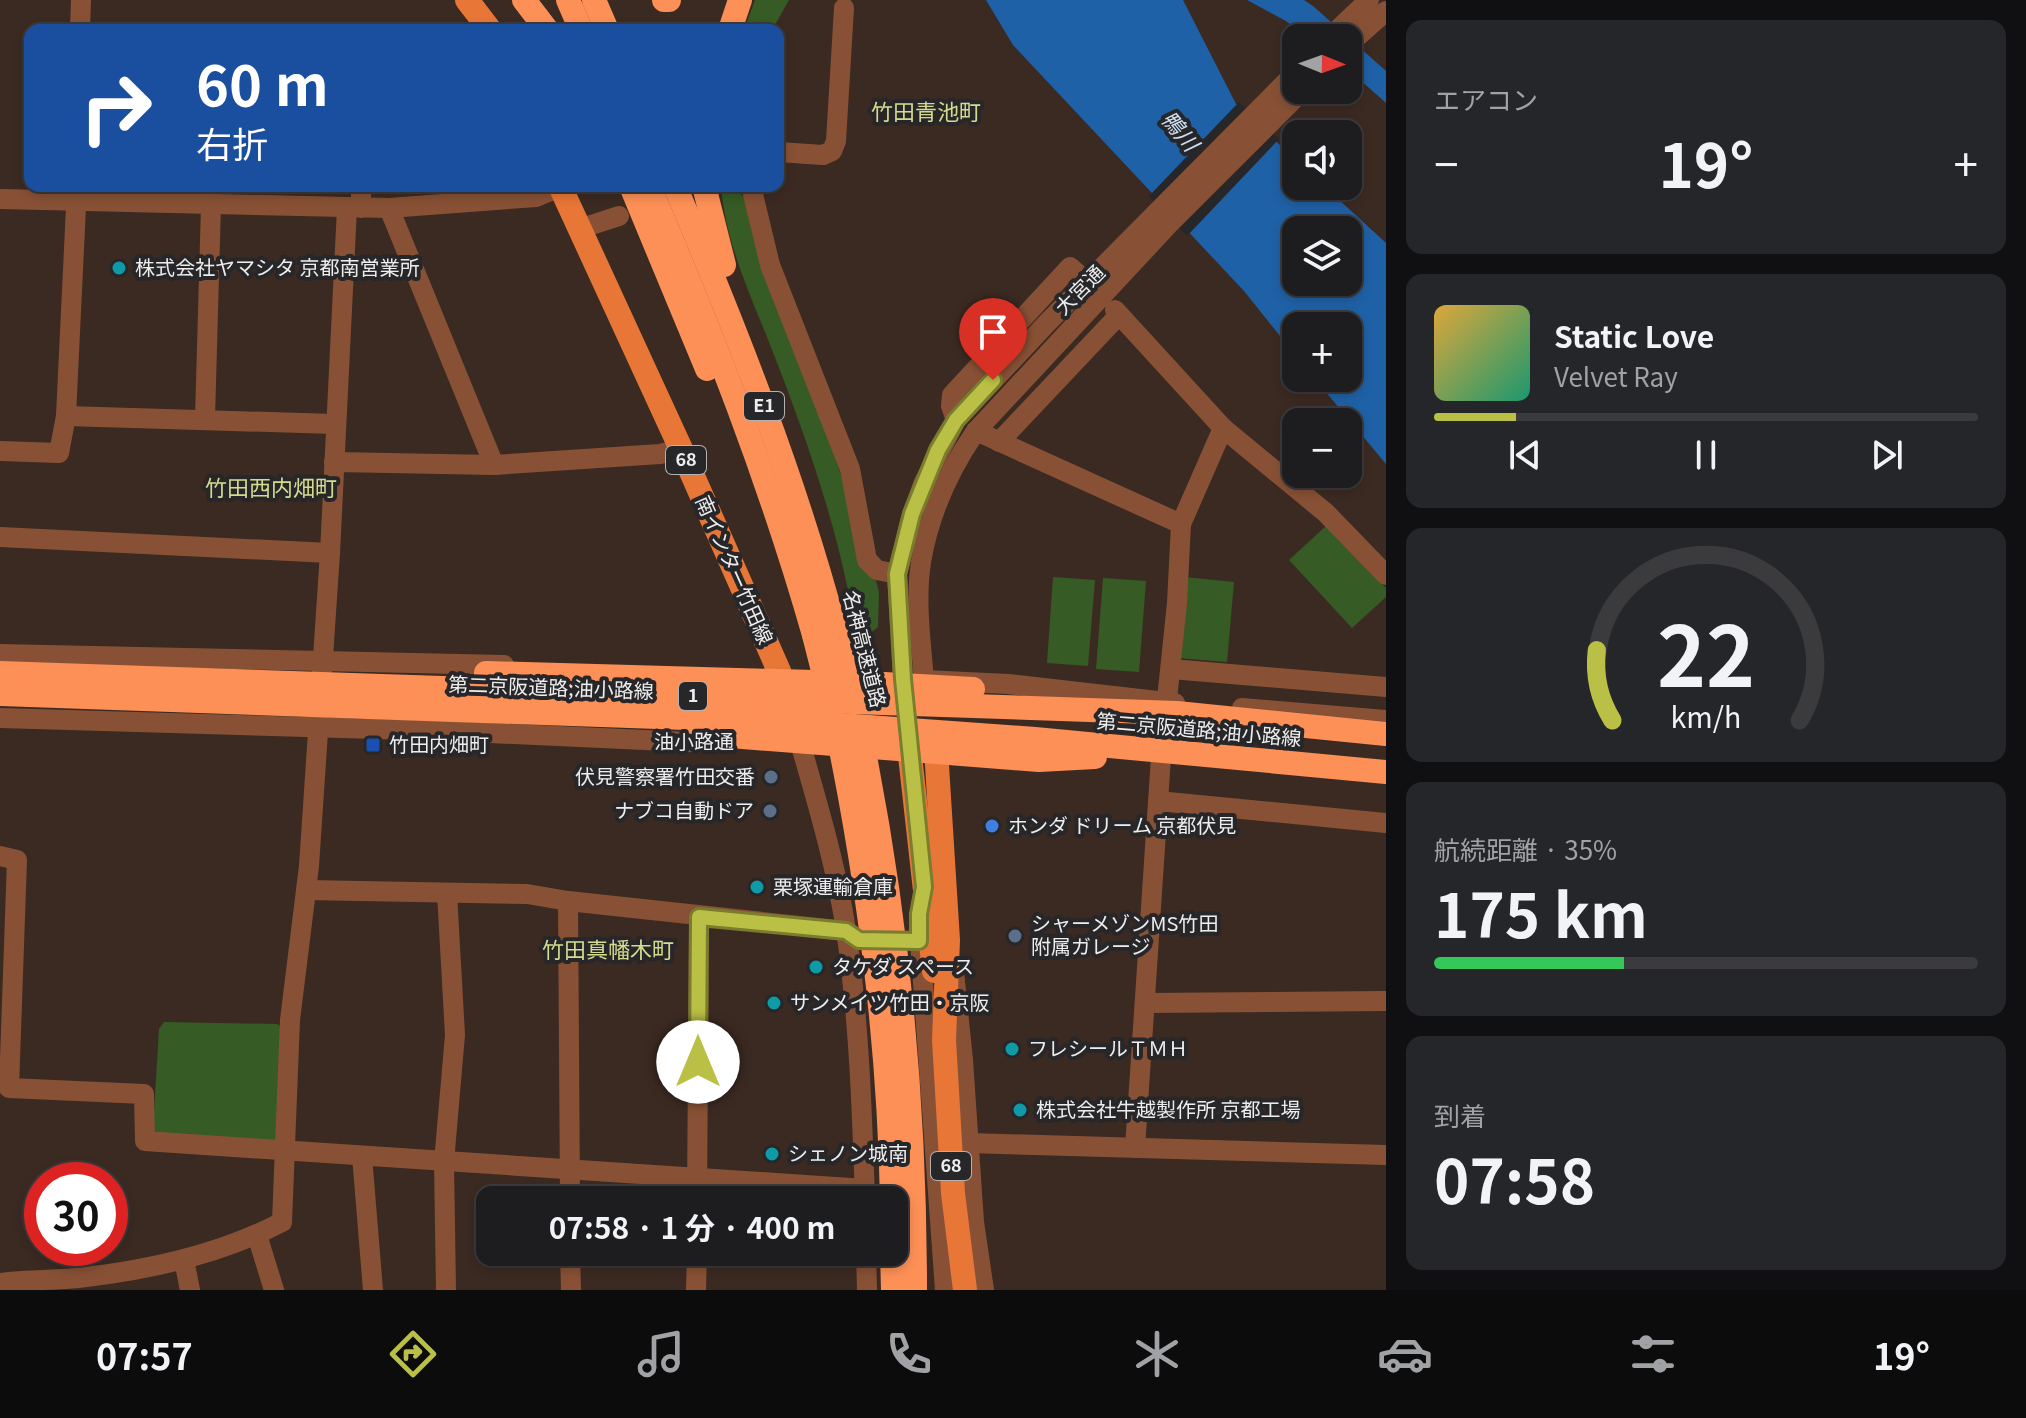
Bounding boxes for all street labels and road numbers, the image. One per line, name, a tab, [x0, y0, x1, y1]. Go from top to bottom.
street label: 大宮通	[1047, 257, 1110, 320]
road number: E1	[744, 392, 784, 420]
road number: 68	[666, 446, 706, 474]
street label: 南インター竹田線	[690, 490, 781, 648]
street label: 名神高速道路	[837, 587, 894, 710]
street label: 第二京阪道路;油小路線	[448, 668, 654, 705]
road number: 1	[679, 682, 707, 710]
street label: 第二京阪道路;油小路線	[1095, 705, 1303, 752]
street label: 油小路通	[654, 726, 734, 755]
road number: 68	[931, 1152, 971, 1180]

